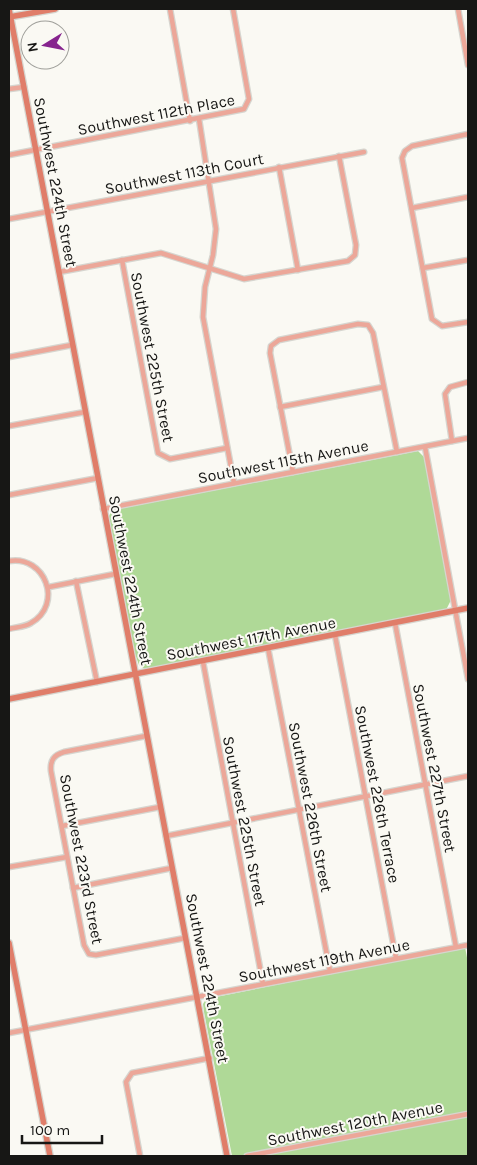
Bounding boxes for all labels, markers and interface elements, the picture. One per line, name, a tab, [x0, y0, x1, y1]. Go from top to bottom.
north arrow	[20, 20, 70, 70]
text: N	[23, 41, 42, 54]
street label: Southwest 112th Place	[76, 90, 236, 139]
street label: Southwest 224th Street	[30, 96, 81, 269]
street label: Southwest 113th Court	[103, 149, 265, 198]
street label: Southwest 225th Street	[127, 270, 178, 444]
street label: Southwest 115th Avenue	[196, 436, 370, 487]
street label: Southwest 224th Street	[105, 494, 156, 667]
street label: Southwest 117th Avenue	[165, 613, 337, 664]
street label: Southwest 227th Street	[409, 682, 460, 854]
street label: Southwest 226th Terrace	[351, 704, 404, 885]
street label: Southwest 226th Street	[285, 720, 336, 894]
street label: Southwest 225th Street	[219, 734, 270, 908]
street label: Southwest 223rd Street	[56, 772, 107, 946]
street label: Southwest 224th Street	[182, 892, 233, 1065]
street label: Southwest 119th Avenue	[237, 935, 411, 986]
street label: Southwest 120th Avenue	[266, 1097, 444, 1150]
scale bar	[22, 1112, 102, 1144]
text: 100 m	[30, 1121, 70, 1139]

